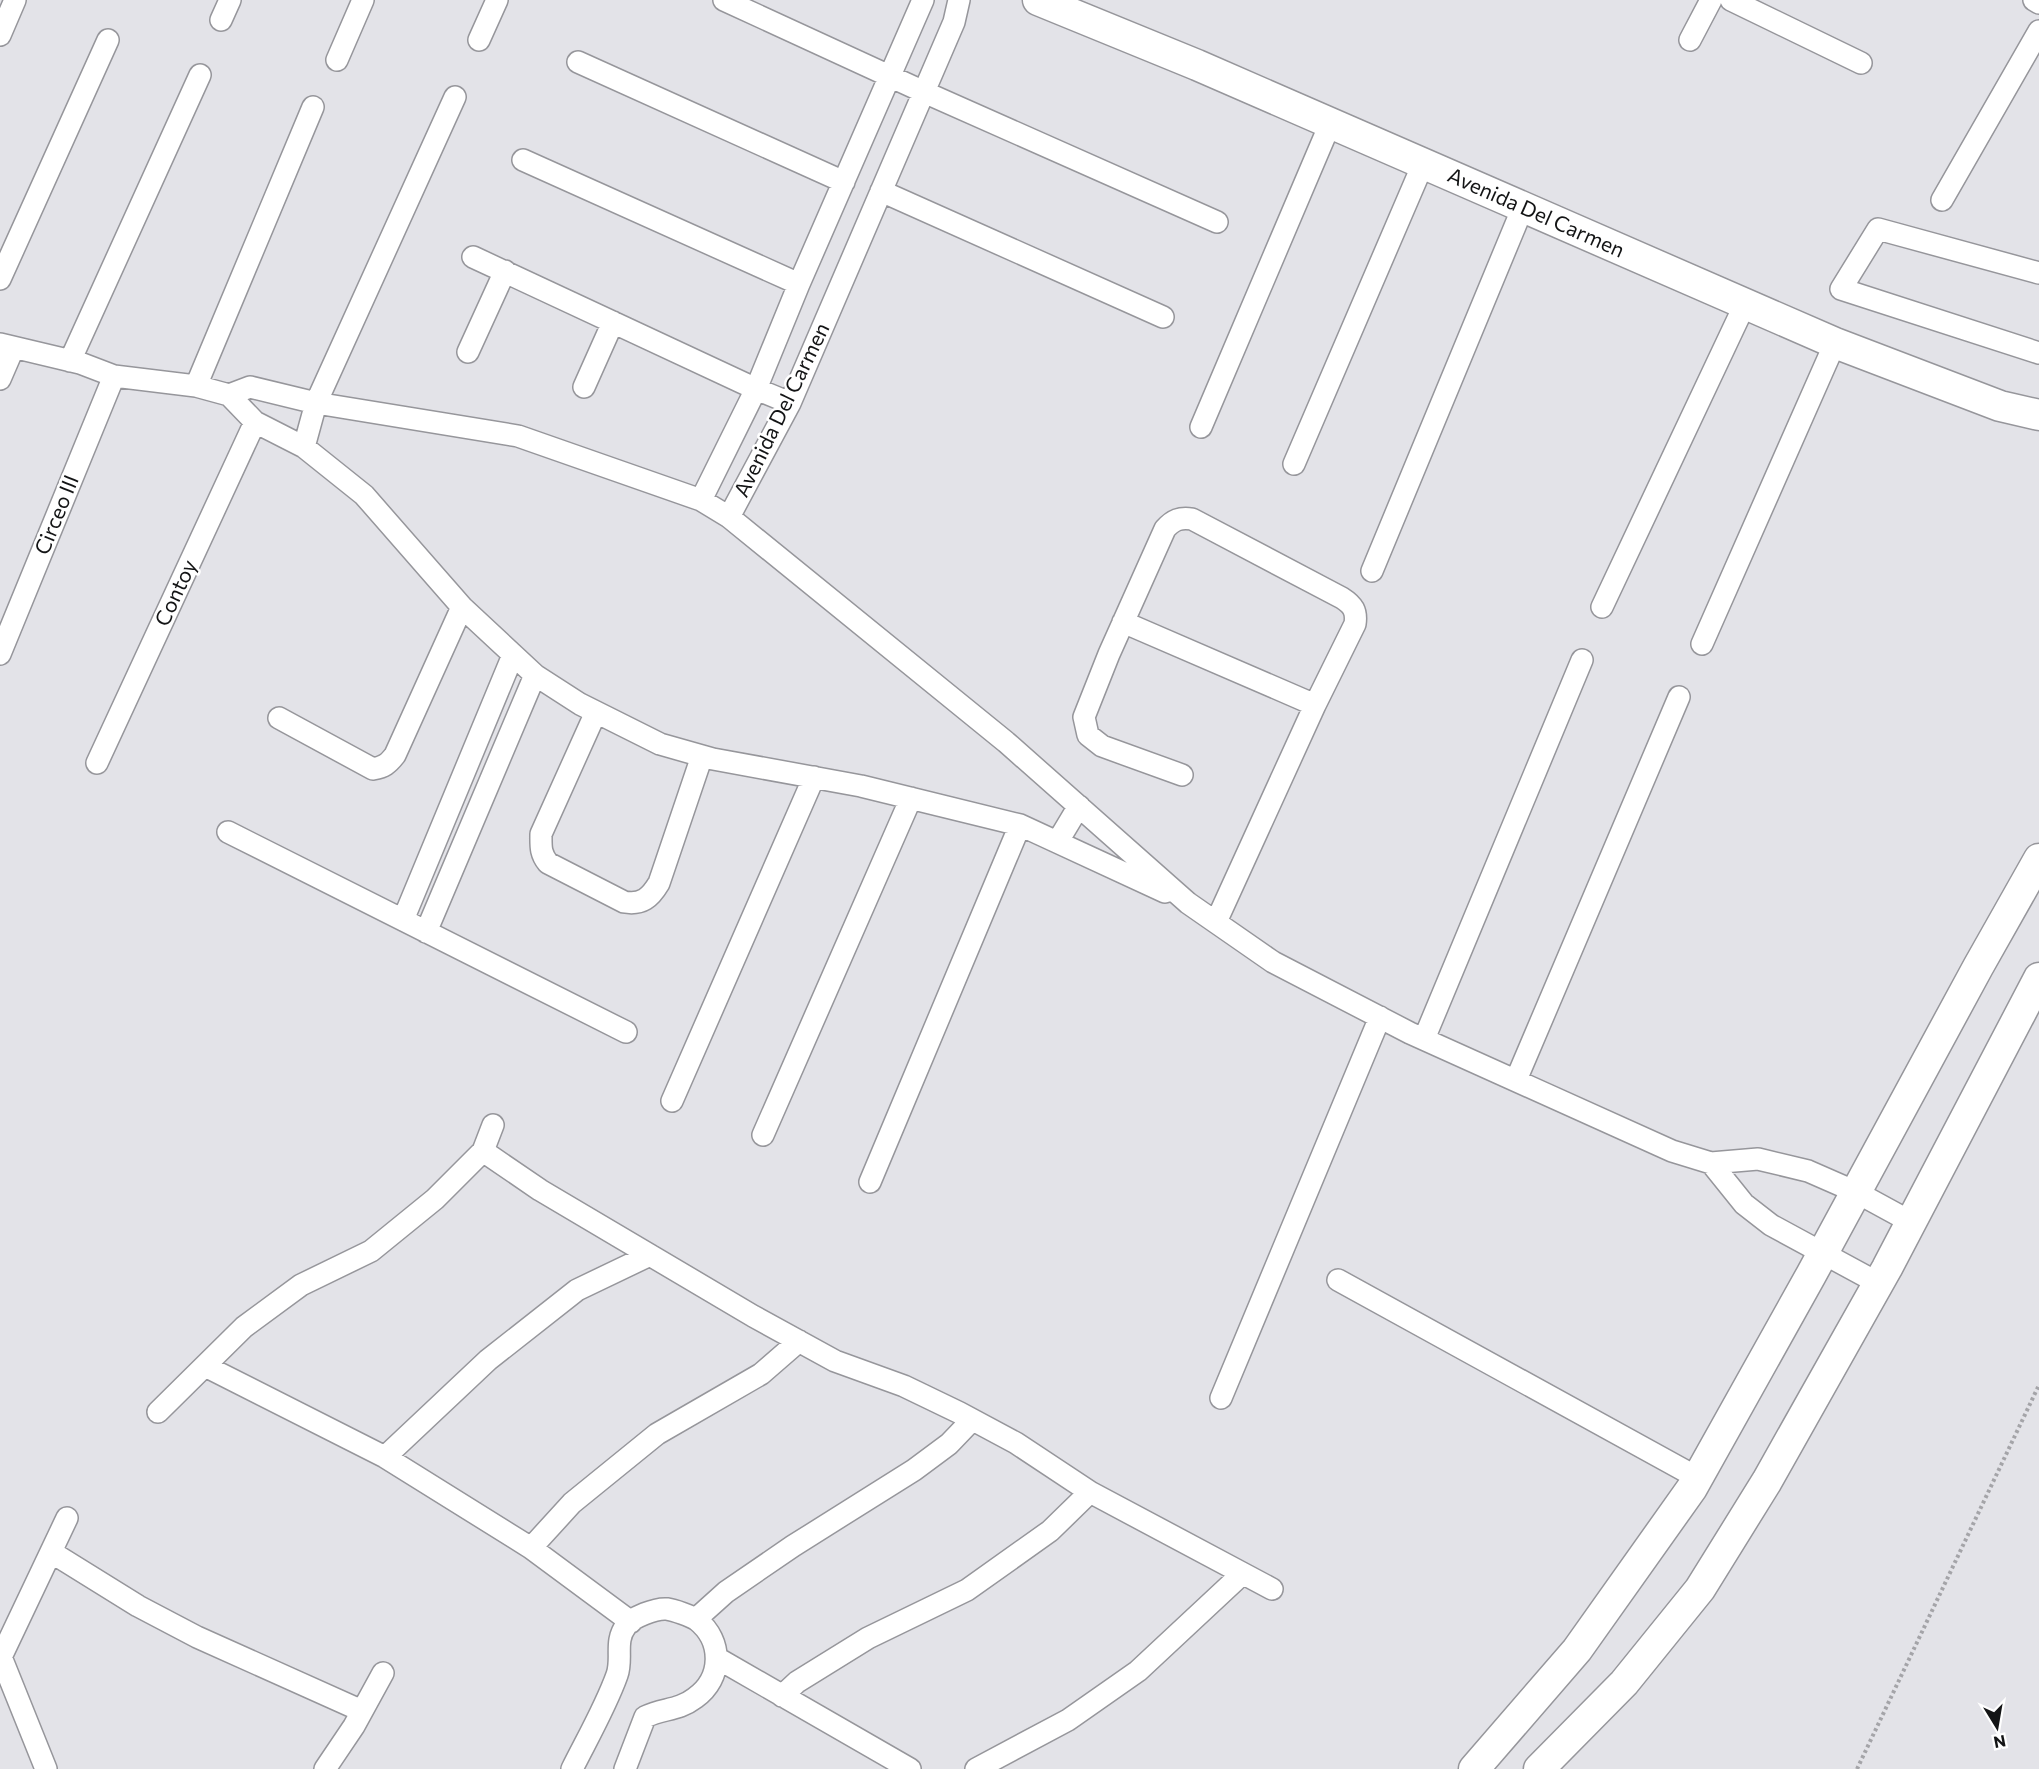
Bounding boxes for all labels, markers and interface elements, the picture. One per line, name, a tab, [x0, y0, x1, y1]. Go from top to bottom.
street label: Avenida Del Carmen	[1444, 161, 1629, 262]
street label: Avenida Del Carmen	[728, 318, 834, 501]
street label: Circeo III	[28, 471, 83, 558]
street label: Contoy	[148, 555, 201, 630]
north arrow	[1967, 1697, 2027, 1757]
text: N	[1992, 1732, 2008, 1753]

